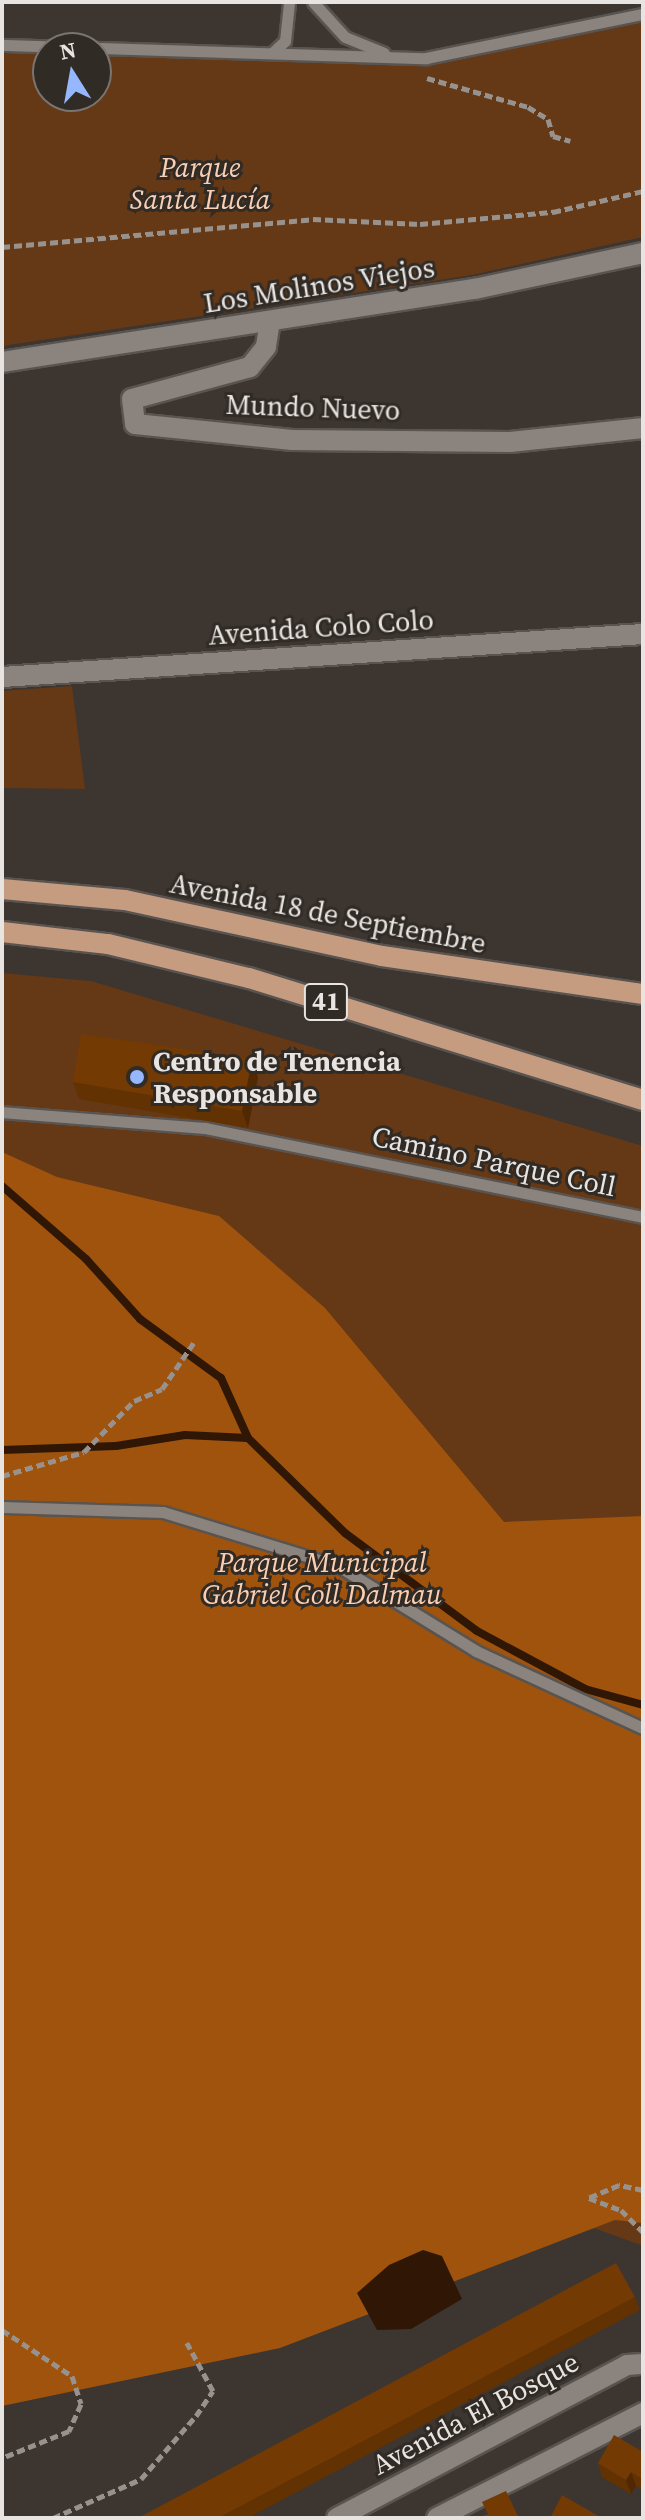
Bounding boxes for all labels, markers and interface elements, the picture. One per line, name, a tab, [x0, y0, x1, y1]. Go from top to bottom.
north arrow	[32, 32, 112, 112]
text: N	[57, 34, 79, 67]
park label: Parque Santa Lucía	[130, 150, 270, 216]
street label: Los Molinos Viejos	[201, 250, 437, 320]
street label: Mundo Nuevo	[225, 387, 401, 427]
street label: Avenida Colo Colo	[207, 602, 435, 652]
street label: Avenida 18 de Septiembre	[167, 866, 489, 960]
road number: 41	[302, 980, 350, 1024]
place label: Centro de Tenencia Responsable	[153, 1044, 401, 1110]
marker: Centro de Tenencia Responsable	[128, 1068, 146, 1086]
street label: Camino Parque Coll	[369, 1119, 619, 1203]
park label: Parque Municipal Gabriel Coll Dalmau	[202, 1545, 442, 1611]
street label: Avenida El Bosque	[366, 2344, 584, 2482]

